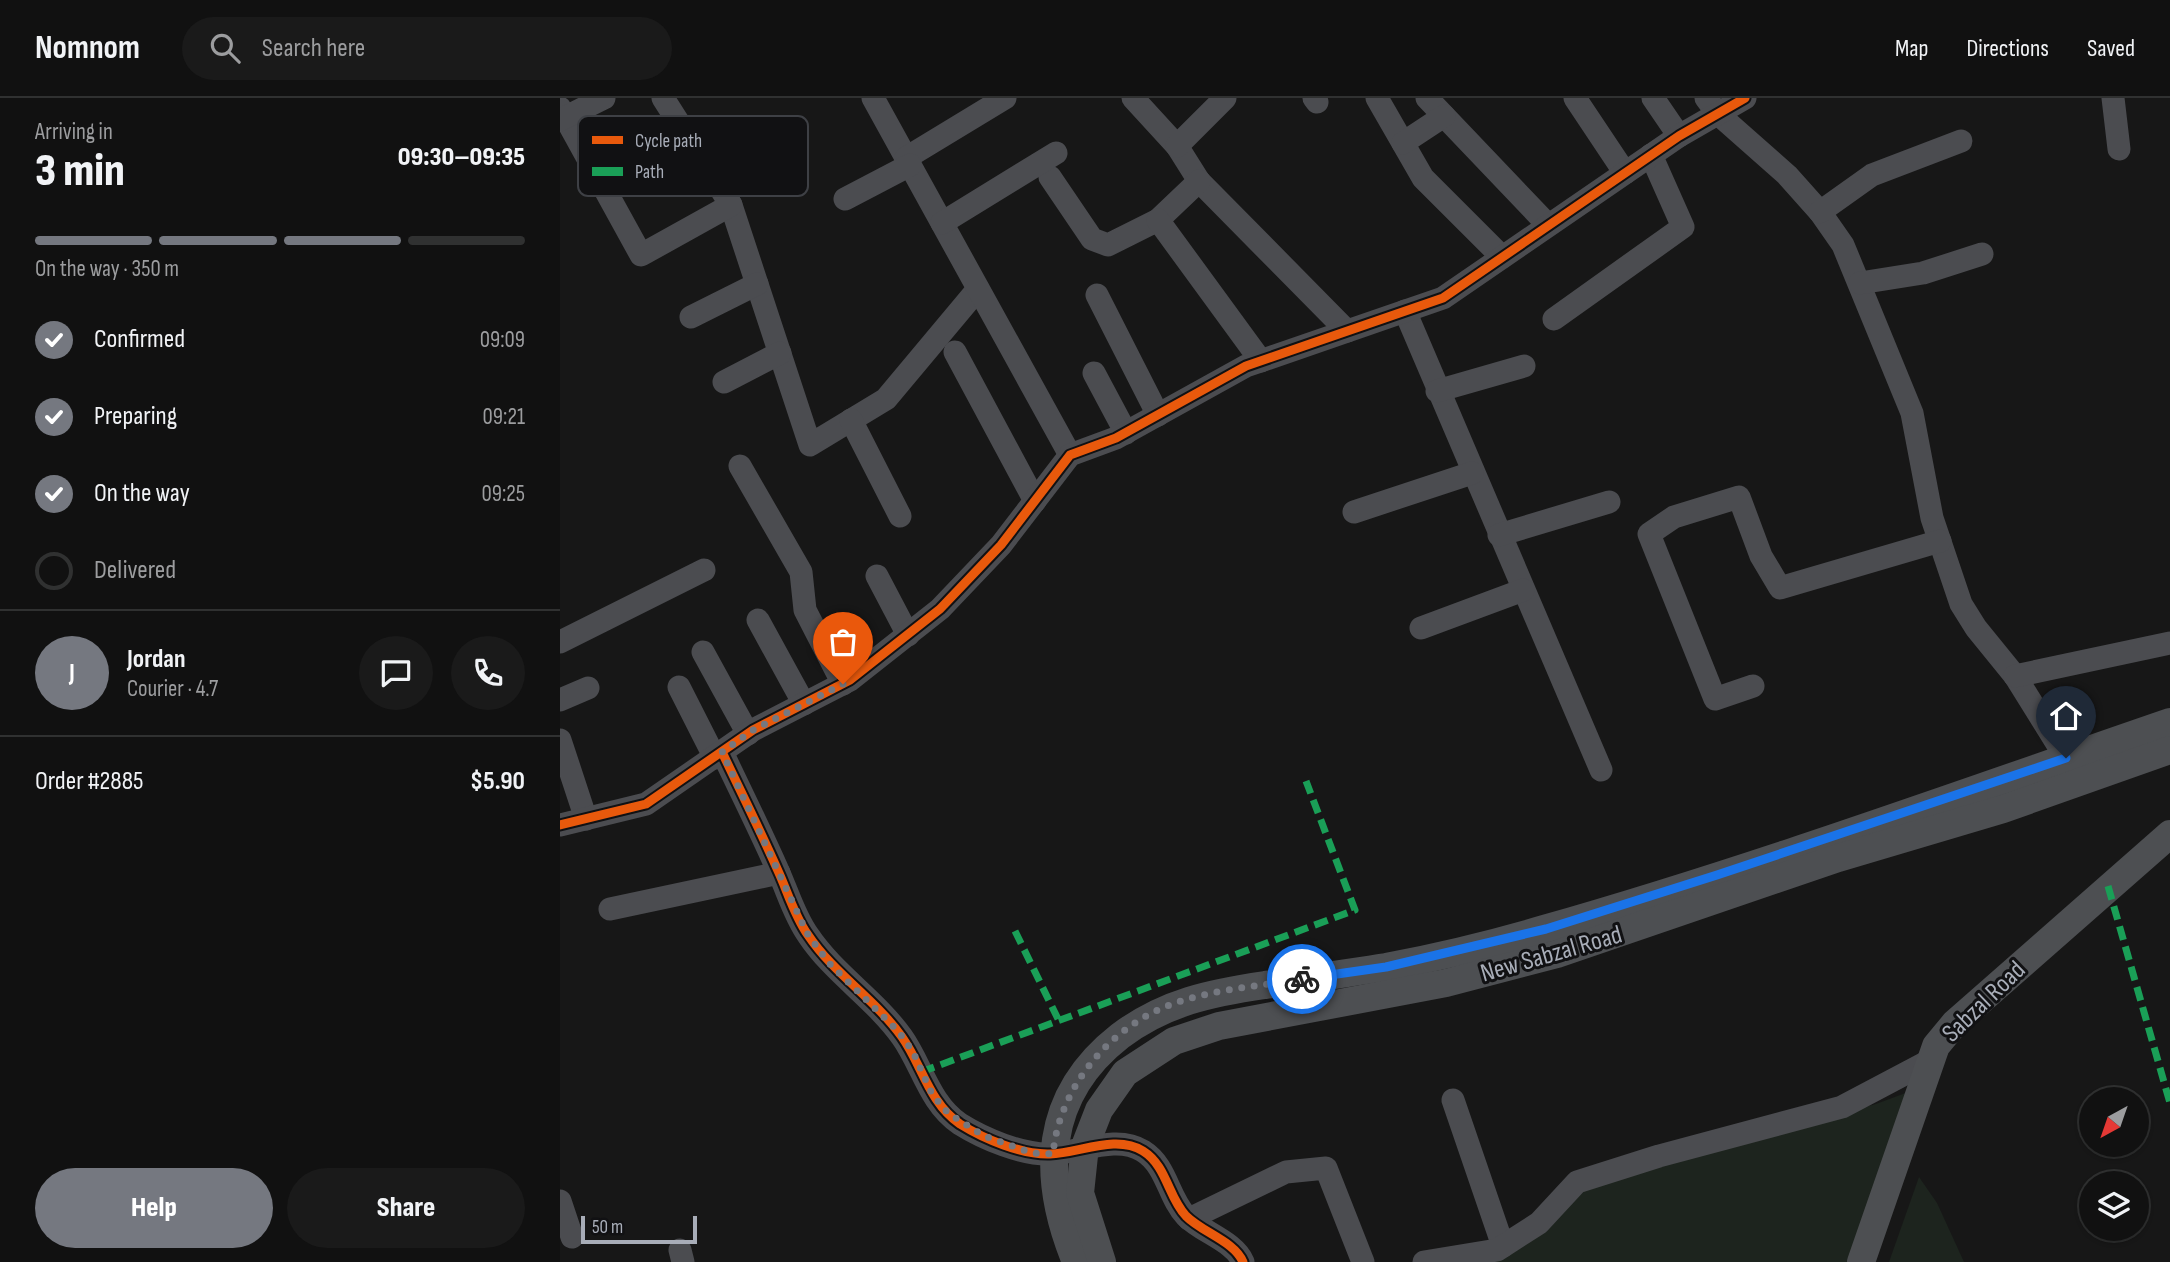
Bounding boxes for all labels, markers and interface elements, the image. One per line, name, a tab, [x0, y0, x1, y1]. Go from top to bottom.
search box	[182, 17, 672, 80]
text: Nomnom	[35, 28, 140, 68]
icon: search	[206, 29, 244, 67]
text: Search here	[262, 33, 365, 64]
text: Map	[1895, 34, 1928, 63]
text: Directions	[1966, 34, 2049, 63]
text: Saved	[2087, 34, 2135, 63]
legend	[578, 116, 808, 196]
text: Arriving in	[35, 118, 113, 146]
text: Cycle path	[635, 130, 702, 153]
text: 09:30–09:35	[398, 142, 525, 173]
text: 3 min	[35, 144, 125, 199]
text: Path	[635, 161, 664, 184]
text: On the way · 350 m	[35, 255, 179, 283]
icon: check	[35, 321, 73, 359]
text: Confirmed	[94, 324, 185, 355]
text: 09:09	[480, 326, 525, 354]
icon: check	[35, 398, 73, 436]
text: Preparing	[94, 401, 177, 432]
text: 09:21	[483, 403, 525, 431]
icon: check	[35, 475, 73, 513]
text: On the way	[94, 478, 190, 509]
text: 09:25	[482, 480, 525, 508]
text: Delivered	[94, 555, 176, 586]
pin	[813, 612, 873, 684]
icon: bag	[824, 623, 862, 661]
button: chat	[359, 636, 433, 710]
button: phone	[451, 636, 525, 710]
text: Jordan	[127, 644, 185, 675]
text: J	[69, 658, 75, 689]
text: Courier · 4.7	[127, 675, 218, 703]
pin	[2036, 686, 2096, 758]
icon: home	[2047, 697, 2085, 735]
text: Order #2885	[35, 766, 144, 797]
text: $5.90	[470, 766, 525, 797]
street label: New Sabzal Road	[1477, 919, 1626, 989]
courier	[1267, 944, 1337, 1014]
street label: Sabzal Road	[1936, 955, 2032, 1049]
icon: bike	[1283, 960, 1321, 998]
north arrow	[2079, 1087, 2149, 1157]
map controls	[2079, 1087, 2149, 1241]
button: Help	[35, 1168, 273, 1248]
button: Share	[287, 1168, 525, 1248]
button: layers	[2079, 1171, 2149, 1241]
scale bar	[581, 1213, 696, 1245]
text: 50 m	[592, 1216, 623, 1239]

